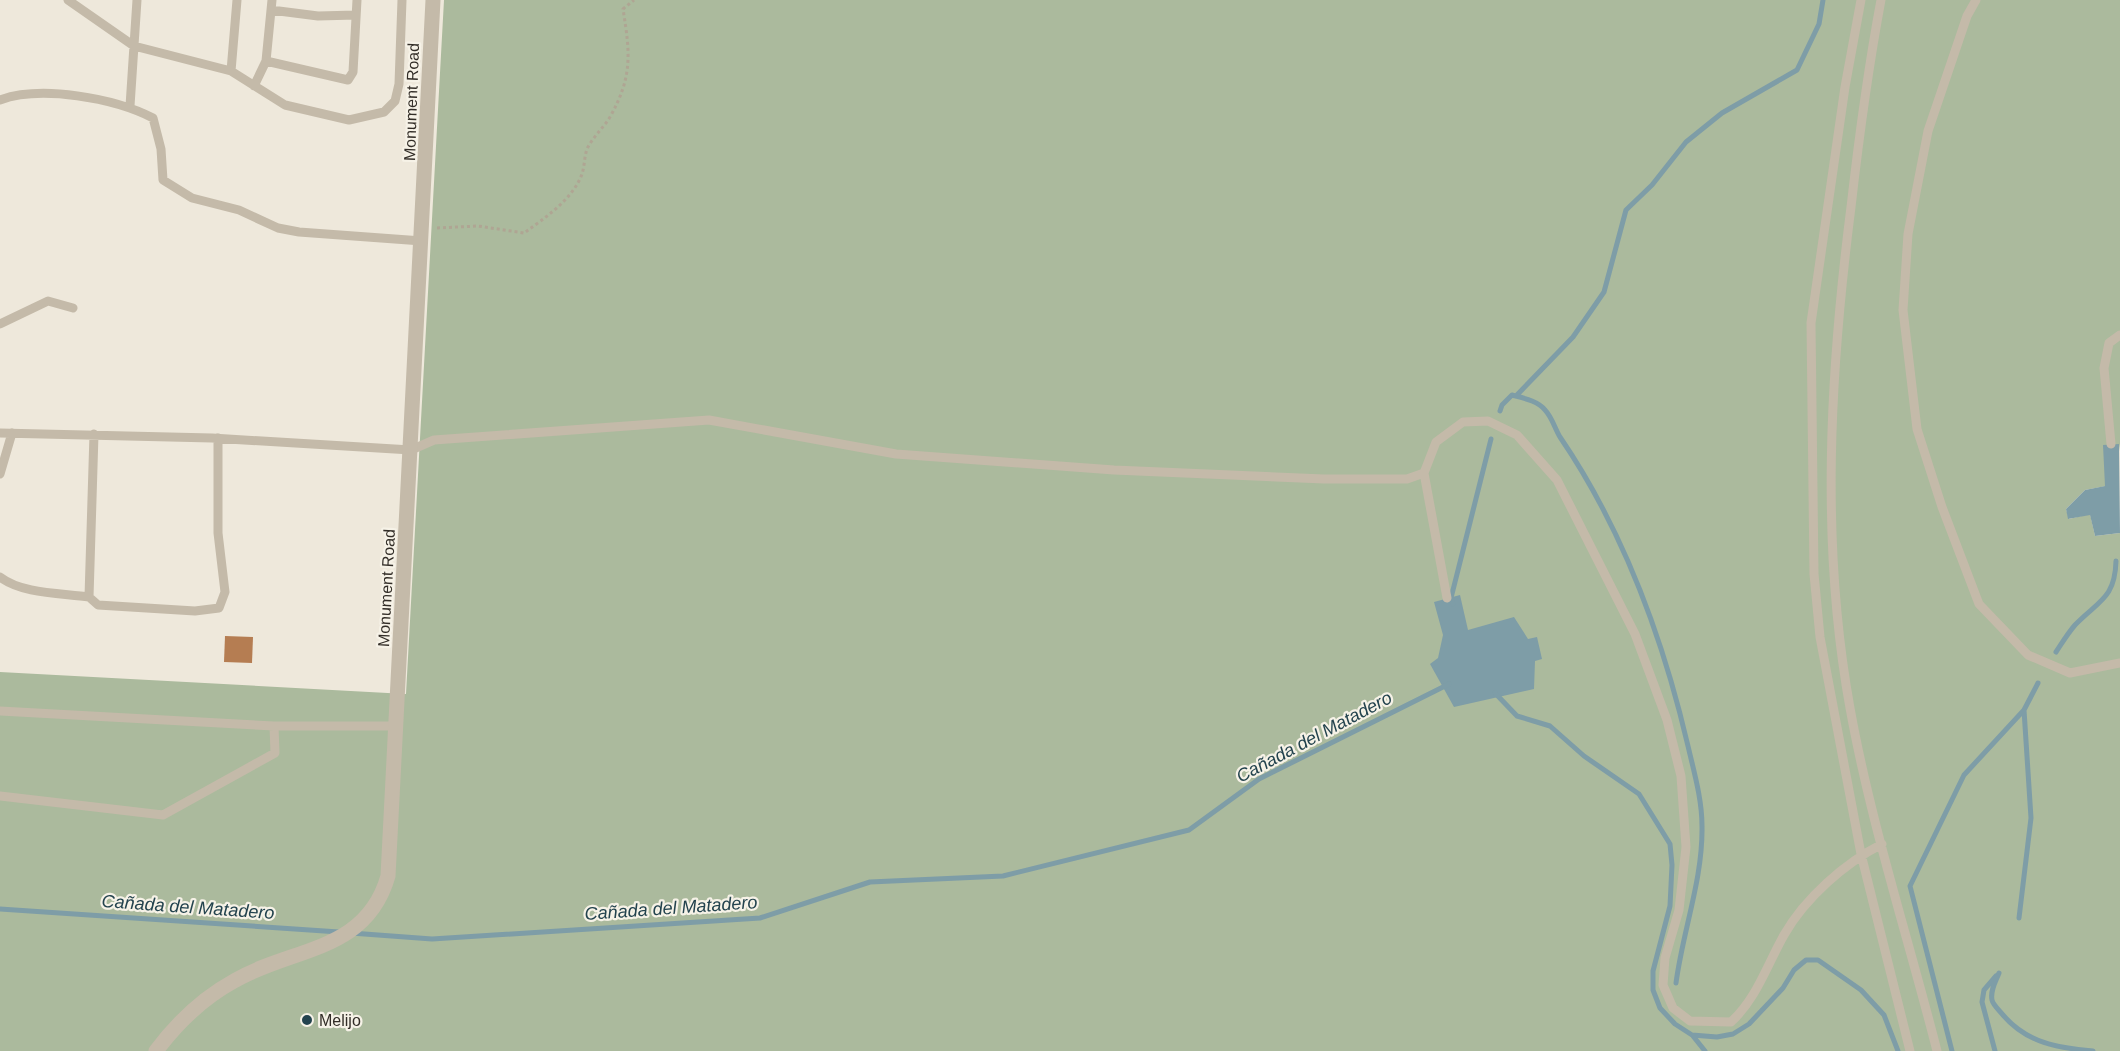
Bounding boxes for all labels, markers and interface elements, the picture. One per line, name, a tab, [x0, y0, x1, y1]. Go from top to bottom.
street label: Monument Road	[401, 43, 422, 161]
street label: Monument Road	[375, 529, 398, 648]
water label: Cañada del Matadero	[1233, 688, 1395, 786]
water label: Cañada del Matadero	[101, 891, 275, 923]
water label: Cañada del Matadero	[584, 892, 758, 924]
place label: Melijo	[319, 1012, 361, 1029]
marker: Melijo	[300, 1013, 314, 1027]

